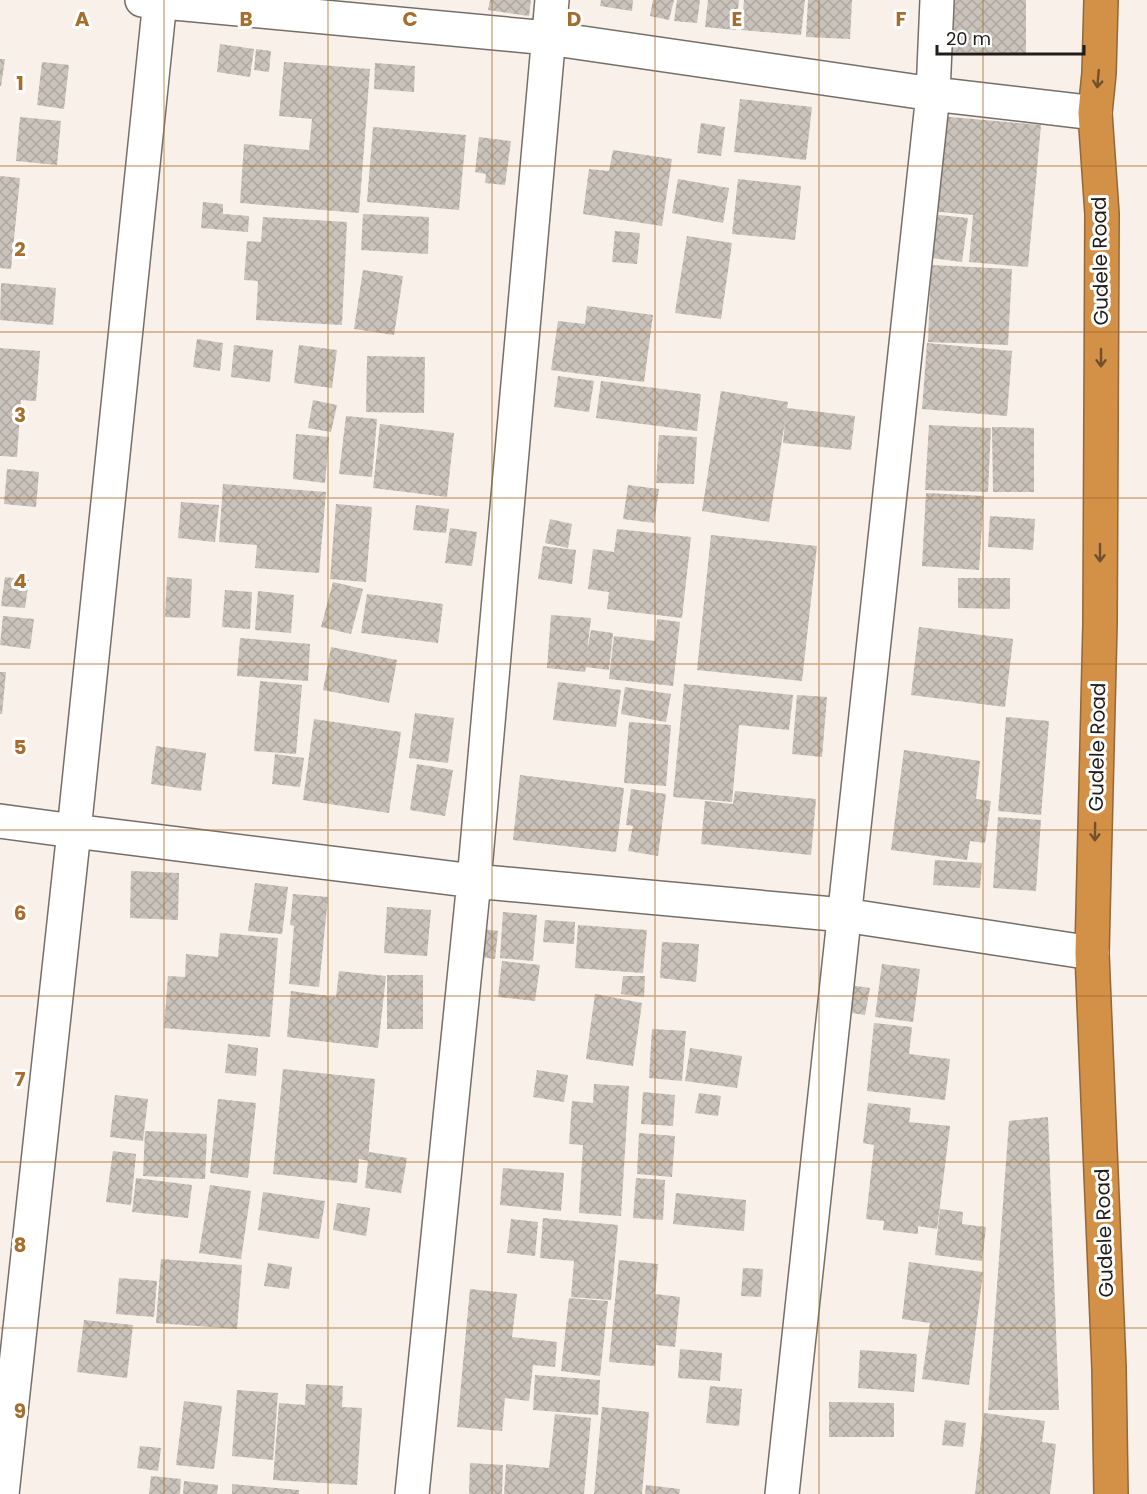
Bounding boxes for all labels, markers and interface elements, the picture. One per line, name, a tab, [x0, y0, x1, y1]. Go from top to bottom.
text: A	[75, 5, 90, 33]
text: B	[239, 5, 253, 33]
text: C	[402, 5, 418, 33]
text: D	[567, 5, 581, 33]
text: E	[732, 5, 742, 33]
text: F	[896, 5, 907, 33]
scale bar	[937, 18, 1084, 56]
text: 20 m	[946, 26, 991, 51]
text: 1	[16, 69, 24, 97]
one-way arrow	[1092, 69, 1103, 89]
street label: Gudele Road	[1085, 196, 1115, 326]
text: 2	[14, 235, 26, 263]
one-way arrow	[1095, 348, 1107, 368]
text: 3	[14, 401, 26, 429]
one-way arrow	[1094, 543, 1106, 563]
text: 4	[13, 567, 27, 595]
street label: Gudele Road	[1082, 682, 1112, 812]
text: 5	[14, 733, 27, 761]
one-way arrow	[1089, 821, 1101, 841]
text: 6	[14, 899, 26, 927]
text: 7	[15, 1065, 26, 1093]
street label: Gudele Road	[1088, 1168, 1120, 1298]
text: 8	[14, 1231, 26, 1259]
text: 9	[14, 1397, 26, 1425]

